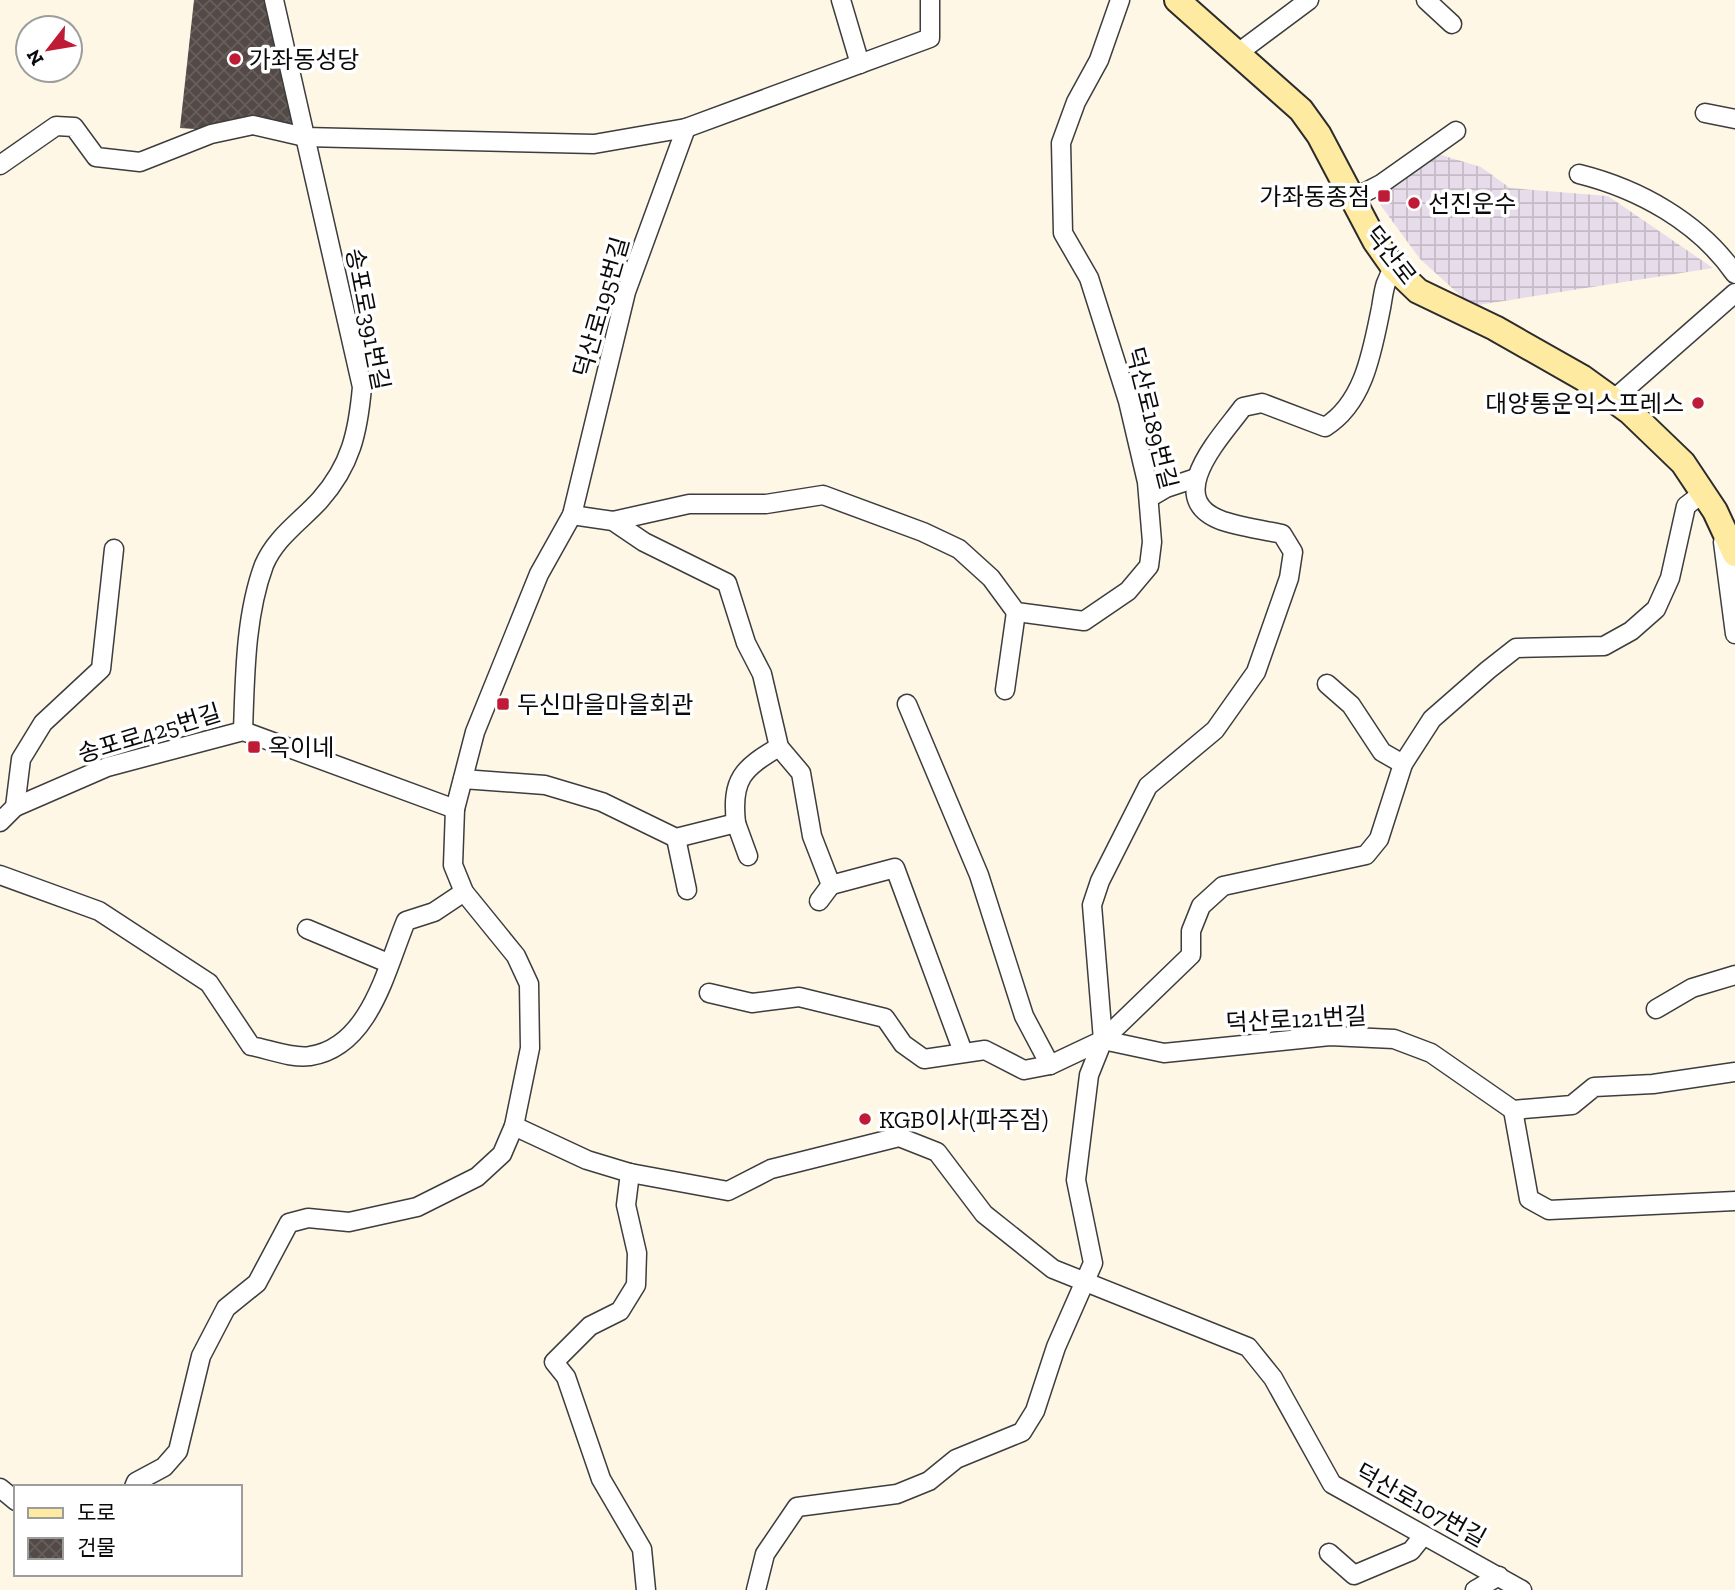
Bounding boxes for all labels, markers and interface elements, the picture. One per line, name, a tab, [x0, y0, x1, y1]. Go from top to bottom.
north arrow	[14, 14, 84, 84]
text: N	[21, 45, 48, 70]
place label: 가좌동성당	[249, 45, 359, 74]
marker: 가좌동성당	[227, 51, 243, 67]
place label: 가좌동종점	[1260, 182, 1370, 211]
marker: 가좌동종점	[1376, 188, 1392, 204]
place label: 선진운수	[1428, 189, 1516, 218]
marker: 선진운수	[1406, 195, 1422, 211]
street label: 덕산로	[1359, 220, 1423, 290]
street label: 덕산로195번길	[567, 233, 635, 381]
street label: 송포로391번길	[340, 245, 396, 393]
street label: 덕산로189번길	[1120, 344, 1184, 492]
place label: 대양통운익스프레스	[1485, 389, 1684, 418]
marker: 대양통운익스프레스	[1690, 395, 1706, 411]
place label: 두신마을마을회관	[517, 690, 694, 719]
marker: 두신마을마을회관	[495, 696, 511, 712]
street label: 송포로425번길	[74, 698, 224, 768]
place label: 옥이네	[268, 733, 334, 762]
marker: 옥이네	[246, 739, 262, 755]
street label: 덕산로121번길	[1225, 1001, 1367, 1037]
place label: KGB이사(파주점)	[879, 1105, 1048, 1134]
marker: KGB이사(파주점)	[857, 1111, 873, 1127]
street label: 덕산로107번길	[1351, 1457, 1491, 1553]
legend	[14, 1485, 242, 1576]
text: 도로	[77, 1500, 116, 1525]
text: 건물	[77, 1535, 116, 1560]

